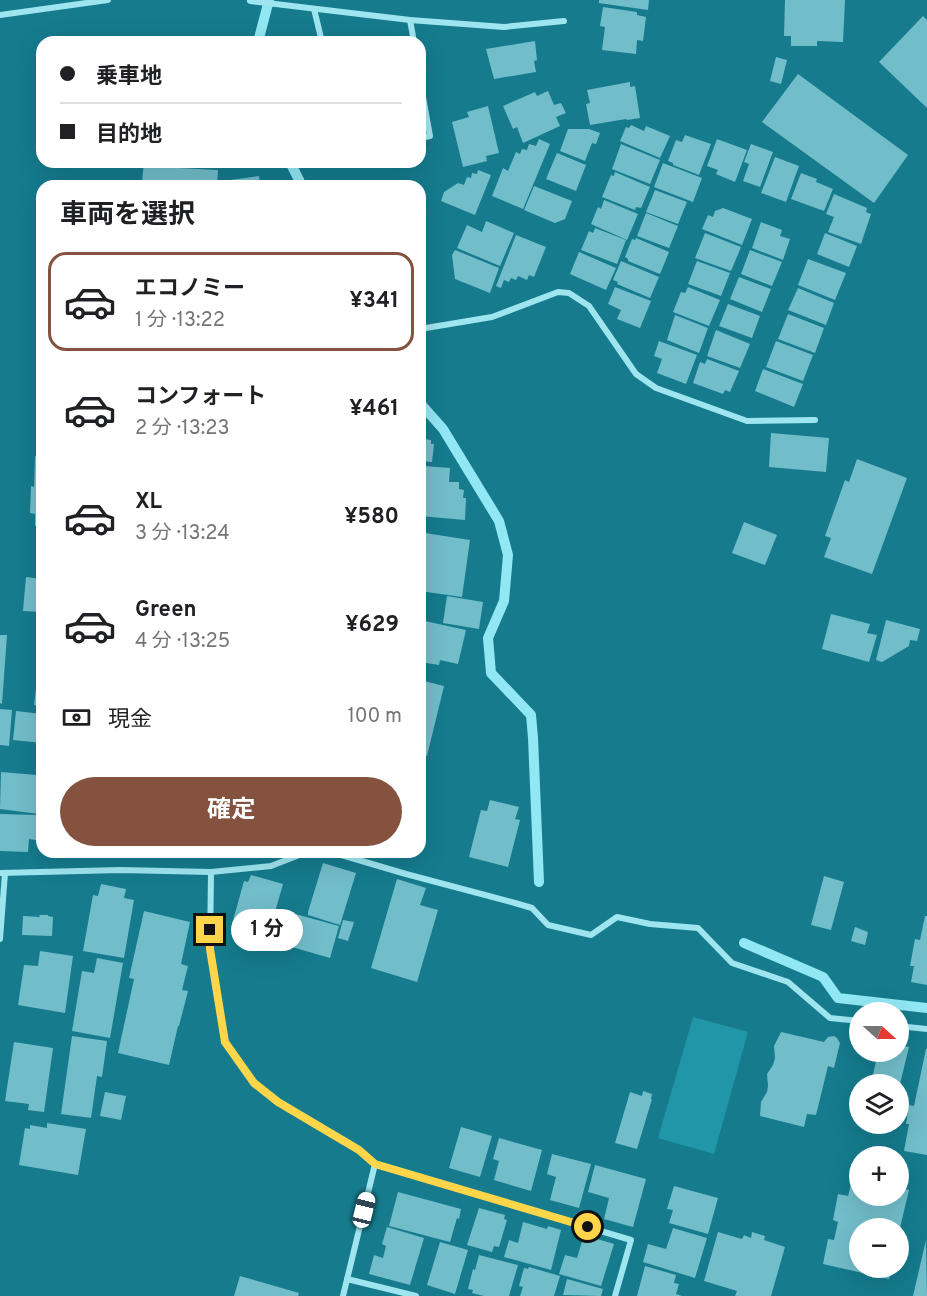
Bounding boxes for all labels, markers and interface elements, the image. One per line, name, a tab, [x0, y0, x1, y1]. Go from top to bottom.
text: 乗車地	[96, 64, 162, 91]
text: 目的地	[96, 122, 162, 149]
text: 車両を選択	[60, 199, 195, 233]
icon: car	[63, 275, 117, 329]
text: エコノミー	[135, 276, 245, 303]
text: ¥341	[350, 288, 399, 315]
text: 1 分 · 13:22	[135, 308, 225, 334]
icon: car	[63, 383, 117, 437]
text: コンフォート	[135, 384, 266, 411]
text: ¥461	[349, 396, 399, 423]
text: 2 分 · 13:23	[135, 416, 230, 442]
text: XL	[135, 489, 162, 516]
icon: car	[63, 491, 117, 545]
text: ¥580	[344, 504, 399, 531]
text: 3 分 · 13:24	[135, 521, 230, 547]
text: Green	[135, 597, 197, 624]
icon: car	[63, 599, 117, 653]
text: ¥629	[345, 612, 399, 639]
text: 4 分 · 13:25	[135, 629, 230, 655]
icon: cash	[60, 701, 93, 734]
text: 100 m	[347, 704, 402, 730]
text: 現金	[108, 707, 152, 734]
button: 確定	[60, 777, 402, 846]
callout: 1 分	[231, 909, 303, 951]
route end	[196, 916, 223, 943]
text: 1 分	[251, 917, 284, 943]
north arrow	[849, 1002, 909, 1062]
map controls	[849, 1002, 909, 1278]
button: layers	[849, 1074, 909, 1134]
button: +	[849, 1146, 909, 1206]
car	[351, 1190, 377, 1230]
route start	[574, 1213, 601, 1240]
button: −	[849, 1218, 909, 1278]

